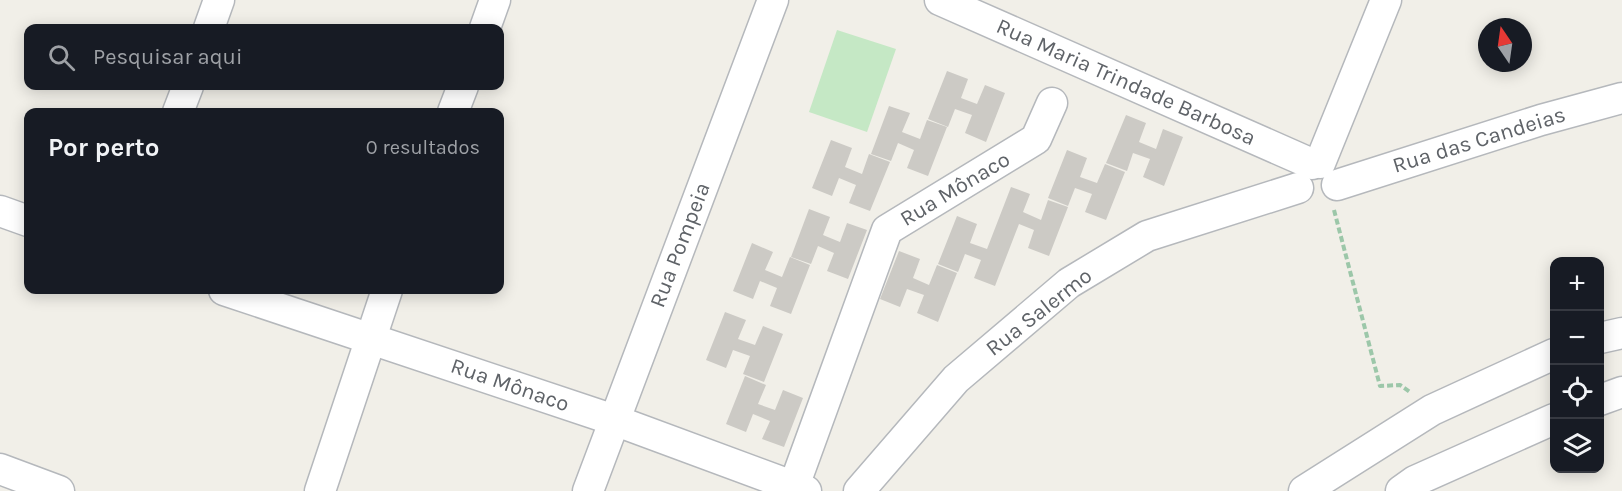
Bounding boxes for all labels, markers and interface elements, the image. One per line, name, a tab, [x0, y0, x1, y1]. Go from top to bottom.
street label: Rua Maria Trindade Barbosa	[992, 13, 1260, 151]
north arrow	[1478, 18, 1532, 72]
search box	[24, 24, 504, 90]
icon: search	[45, 41, 78, 74]
text: Pesquisar aqui	[93, 44, 242, 70]
street label: Rua das Candeias	[1389, 101, 1569, 179]
text: Por perto	[48, 132, 159, 163]
text: 0 resultados	[366, 136, 480, 159]
street label: Rua Mônaco	[895, 146, 1015, 232]
street label: Rua Pompeia	[644, 179, 716, 311]
map controls	[1550, 257, 1604, 473]
button: +	[1550, 257, 1604, 311]
street label: Rua Salermo	[981, 262, 1097, 362]
button: −	[1550, 311, 1604, 365]
street label: Rua Mônaco	[447, 353, 573, 417]
button: locate	[1550, 365, 1604, 419]
button: layers	[1550, 419, 1604, 473]

